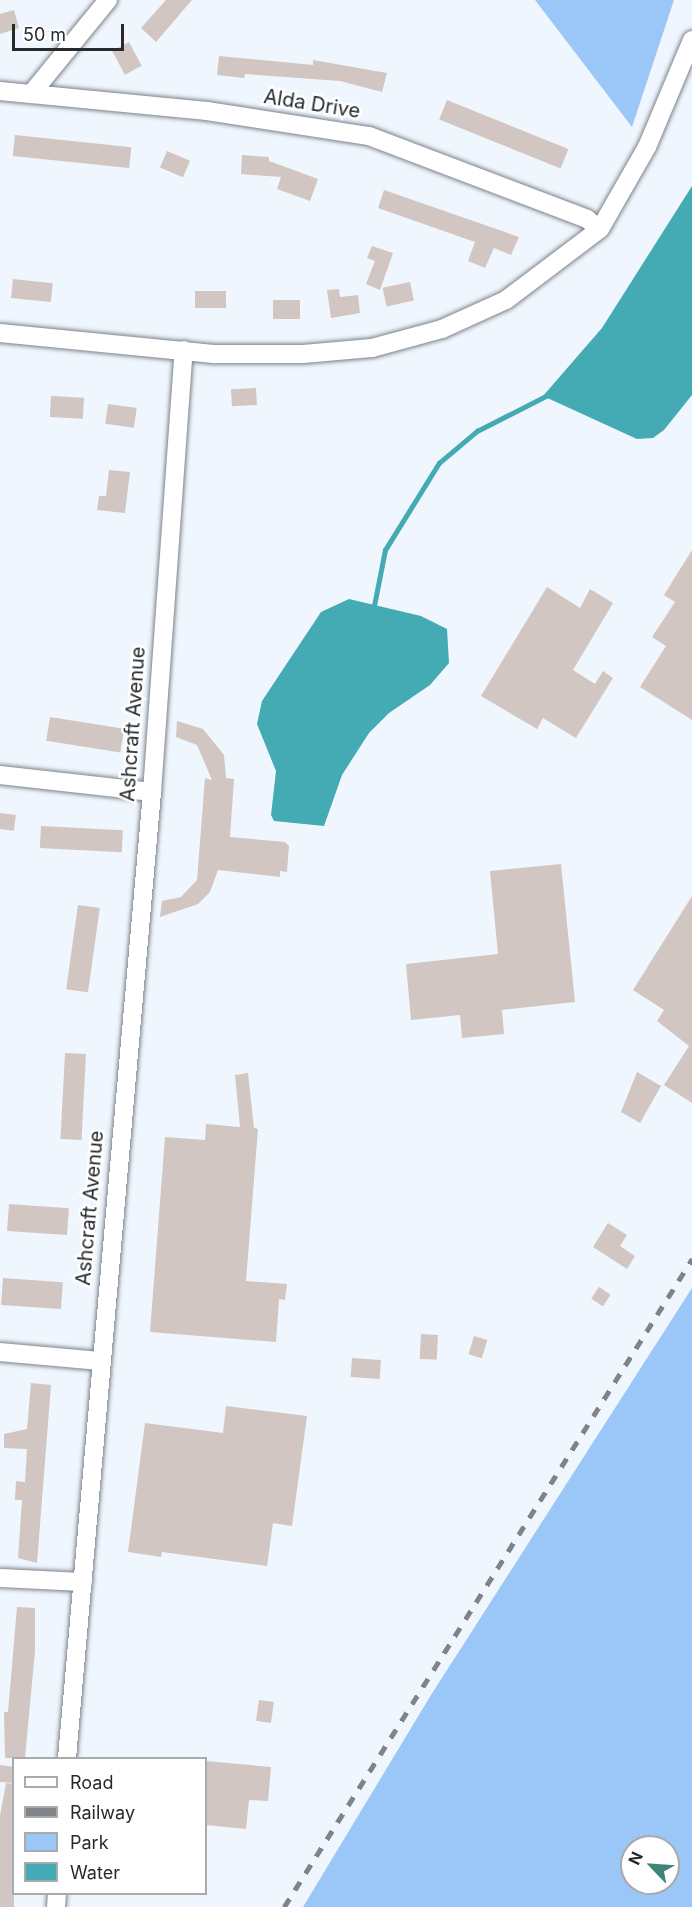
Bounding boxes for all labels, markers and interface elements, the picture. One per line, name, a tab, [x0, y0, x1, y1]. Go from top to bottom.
scale bar	[15, 12, 128, 50]
text: 50 m	[23, 24, 66, 45]
street label: Alda Drive	[262, 85, 362, 123]
street label: Ashcraft Avenue	[116, 646, 150, 802]
street label: Ashcraft Avenue	[71, 1129, 109, 1287]
legend	[12, 1757, 207, 1895]
text: Road	[70, 1772, 113, 1793]
text: Railway	[70, 1802, 135, 1823]
text: Park	[70, 1832, 109, 1853]
north arrow	[620, 1835, 680, 1895]
text: N	[624, 1848, 647, 1868]
text: Water	[70, 1862, 120, 1883]

